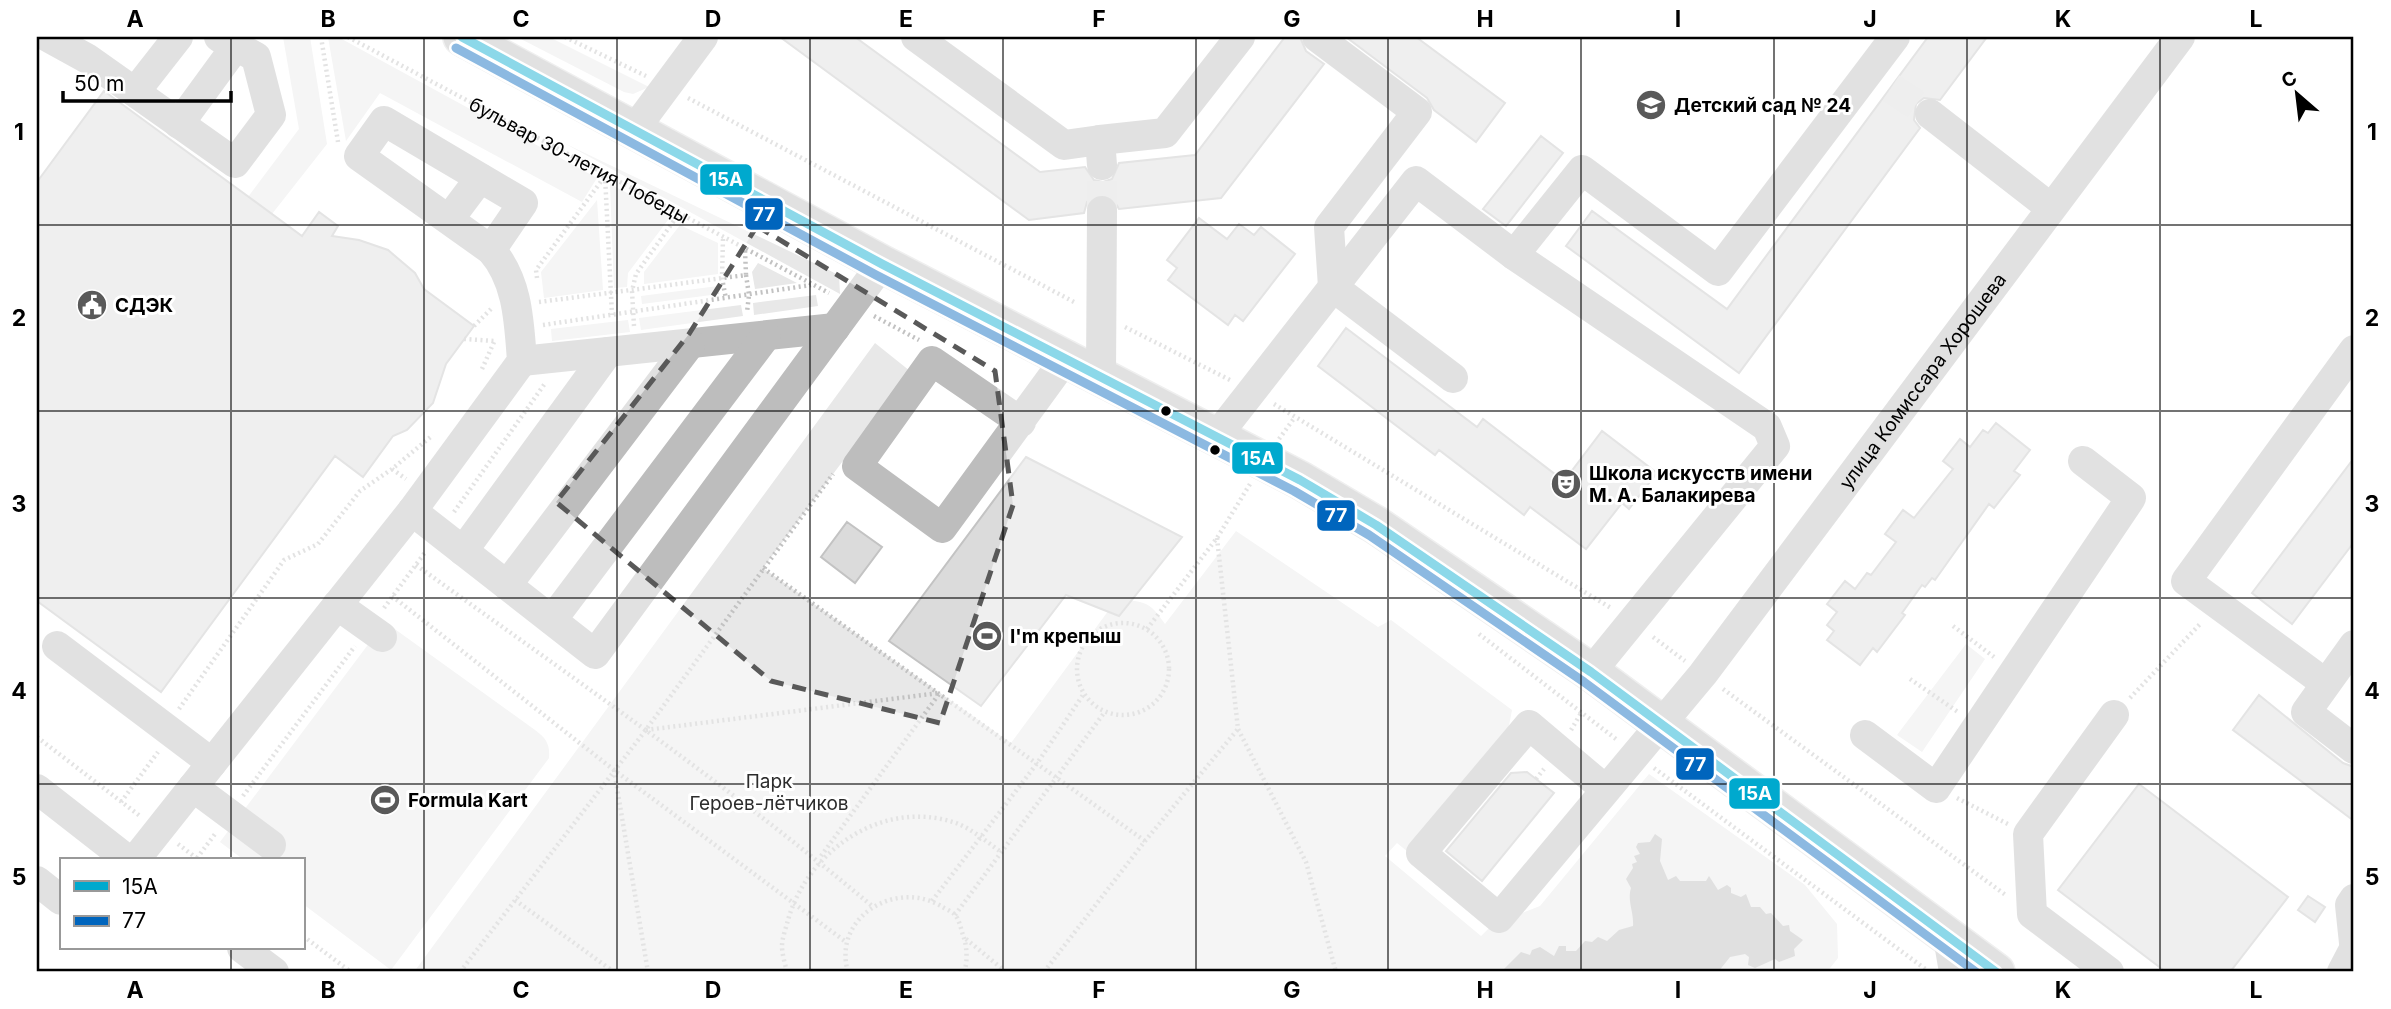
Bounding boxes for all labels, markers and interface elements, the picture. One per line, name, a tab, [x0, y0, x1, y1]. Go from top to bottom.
text: A	[126, 5, 144, 33]
text: B	[320, 5, 336, 33]
text: C	[512, 5, 530, 33]
text: D	[705, 5, 721, 33]
text: E	[899, 5, 913, 33]
text: F	[1092, 5, 1106, 33]
text: G	[1283, 5, 1301, 33]
text: H	[1476, 5, 1494, 33]
text: I	[1675, 5, 1681, 33]
text: J	[1863, 5, 1877, 33]
text: K	[2055, 5, 2071, 33]
text: L	[2249, 5, 2263, 33]
scale bar	[63, 60, 231, 104]
north arrow	[2262, 60, 2332, 130]
text: С	[2278, 66, 2301, 93]
text: 50 m	[74, 71, 124, 96]
school or university icon: Детский сад № 24	[1634, 88, 1668, 122]
street label: бульвар 30-летия Победы	[465, 92, 693, 228]
place label: Детский сад № 24	[1674, 94, 1851, 117]
text: 1	[14, 118, 24, 146]
text: 1	[2367, 118, 2377, 146]
line badge: 15А	[699, 163, 753, 196]
text: 15А	[709, 168, 743, 191]
line badge: 77	[744, 197, 784, 231]
text: 77	[753, 203, 775, 226]
street label: улица Комиссара Хорошева	[1834, 268, 2011, 493]
public building icon: СДЭК	[75, 288, 109, 322]
place label: СДЭК	[115, 294, 174, 317]
text: 2	[12, 304, 26, 332]
text: 2	[2365, 304, 2379, 332]
unlabelled marker	[1159, 404, 1173, 418]
line badge: 15А	[1231, 441, 1284, 475]
unlabelled marker	[1208, 443, 1222, 457]
text: 15А	[1241, 447, 1275, 470]
place label: Школа искусств имени М. А. Балакирева	[1589, 462, 1812, 507]
theatre icon: Школа искусств имени М. А. Балакирева	[1549, 467, 1583, 501]
text: 3	[12, 490, 26, 518]
text: 3	[2365, 490, 2379, 518]
line badge: 77	[1316, 499, 1356, 532]
text: 77	[1325, 504, 1347, 527]
sports icon: I'm крепыш	[970, 619, 1004, 653]
place label: I'm крепыш	[1010, 625, 1121, 648]
text: 4	[11, 677, 27, 705]
text: 4	[2364, 677, 2380, 705]
line badge: 77	[1675, 747, 1715, 781]
text: 77	[1684, 753, 1706, 776]
park label: Парк Героев-лётчиков	[689, 770, 849, 815]
line badge: 15А	[1728, 777, 1781, 810]
text: 15А	[1738, 782, 1772, 805]
sports icon: Formula Kart	[368, 783, 402, 817]
place label: Formula Kart	[408, 789, 528, 812]
legend	[60, 858, 304, 950]
text: 5	[12, 863, 26, 891]
text: 5	[2365, 863, 2379, 891]
text: 15А	[122, 874, 158, 899]
text: 77	[122, 908, 146, 933]
text: A	[126, 976, 144, 1004]
text: B	[320, 976, 336, 1004]
text: C	[512, 976, 530, 1004]
text: D	[705, 976, 721, 1004]
text: E	[899, 976, 913, 1004]
text: F	[1092, 976, 1106, 1004]
text: G	[1283, 976, 1301, 1004]
text: H	[1476, 976, 1494, 1004]
text: I	[1675, 976, 1681, 1004]
text: J	[1863, 976, 1877, 1004]
text: K	[2055, 976, 2071, 1004]
text: L	[2249, 976, 2263, 1004]

